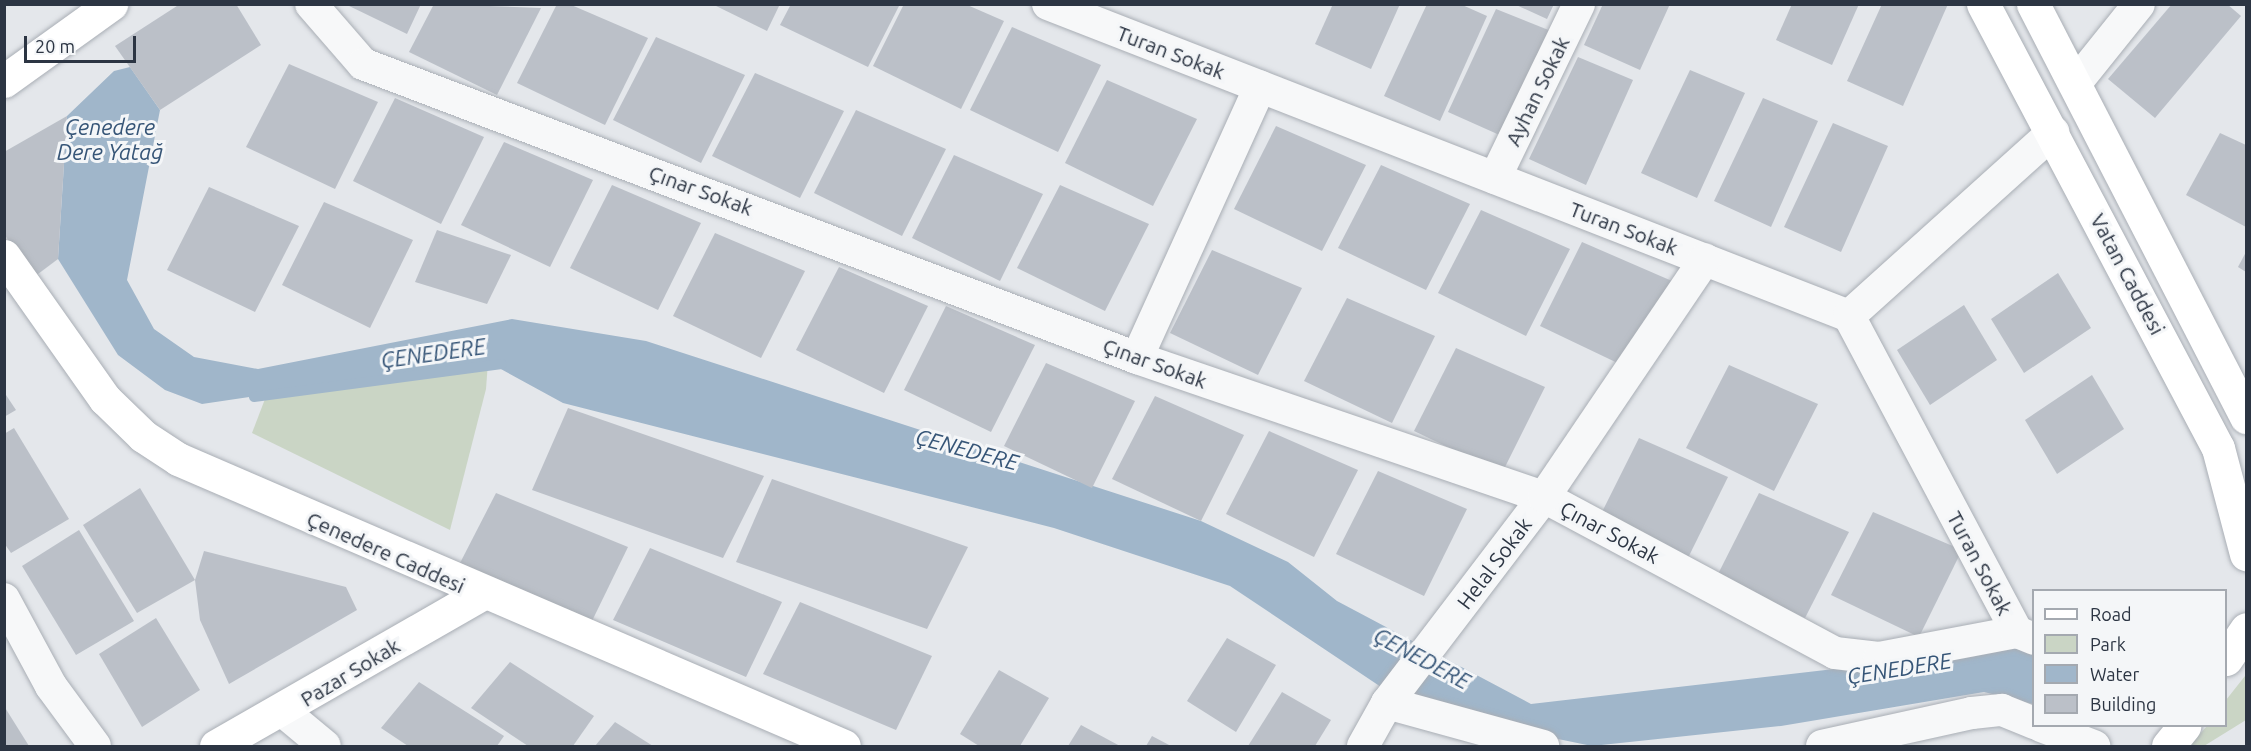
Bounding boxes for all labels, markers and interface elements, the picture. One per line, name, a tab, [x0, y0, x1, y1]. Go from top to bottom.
street label: Turan Sokak	[1113, 20, 1229, 84]
scale bar	[27, 24, 140, 62]
street label: Ayhan Sokak	[1500, 32, 1574, 150]
text: 20 m	[35, 36, 75, 56]
water label: Çenedere Dere Yatağ	[57, 113, 163, 164]
street label: Çınar Sokak	[646, 160, 756, 220]
street label: Turan Sokak	[1566, 196, 1682, 260]
street label: Vatan Caddesi	[2086, 209, 2170, 339]
water label: ÇENEDERE	[379, 333, 487, 373]
street label: Çınar Sokak	[1100, 333, 1210, 393]
water label: ÇENEDERE	[913, 423, 1021, 475]
street label: Çınar Sokak	[1556, 495, 1664, 569]
street label: Çenedere Caddesi	[303, 506, 469, 598]
street label: Turan Sokak	[1942, 507, 2018, 619]
street label: Helal Sokak	[1451, 512, 1537, 614]
legend	[2032, 589, 2227, 727]
text: Road	[2090, 604, 2132, 624]
water label: ÇENEDERE	[1369, 622, 1475, 694]
street label: Pazar Sokak	[296, 632, 404, 712]
text: Park	[2090, 634, 2126, 654]
water label: ÇENEDERE	[1845, 647, 1953, 689]
text: Water	[2090, 664, 2139, 684]
text: Building	[2090, 694, 2156, 714]

